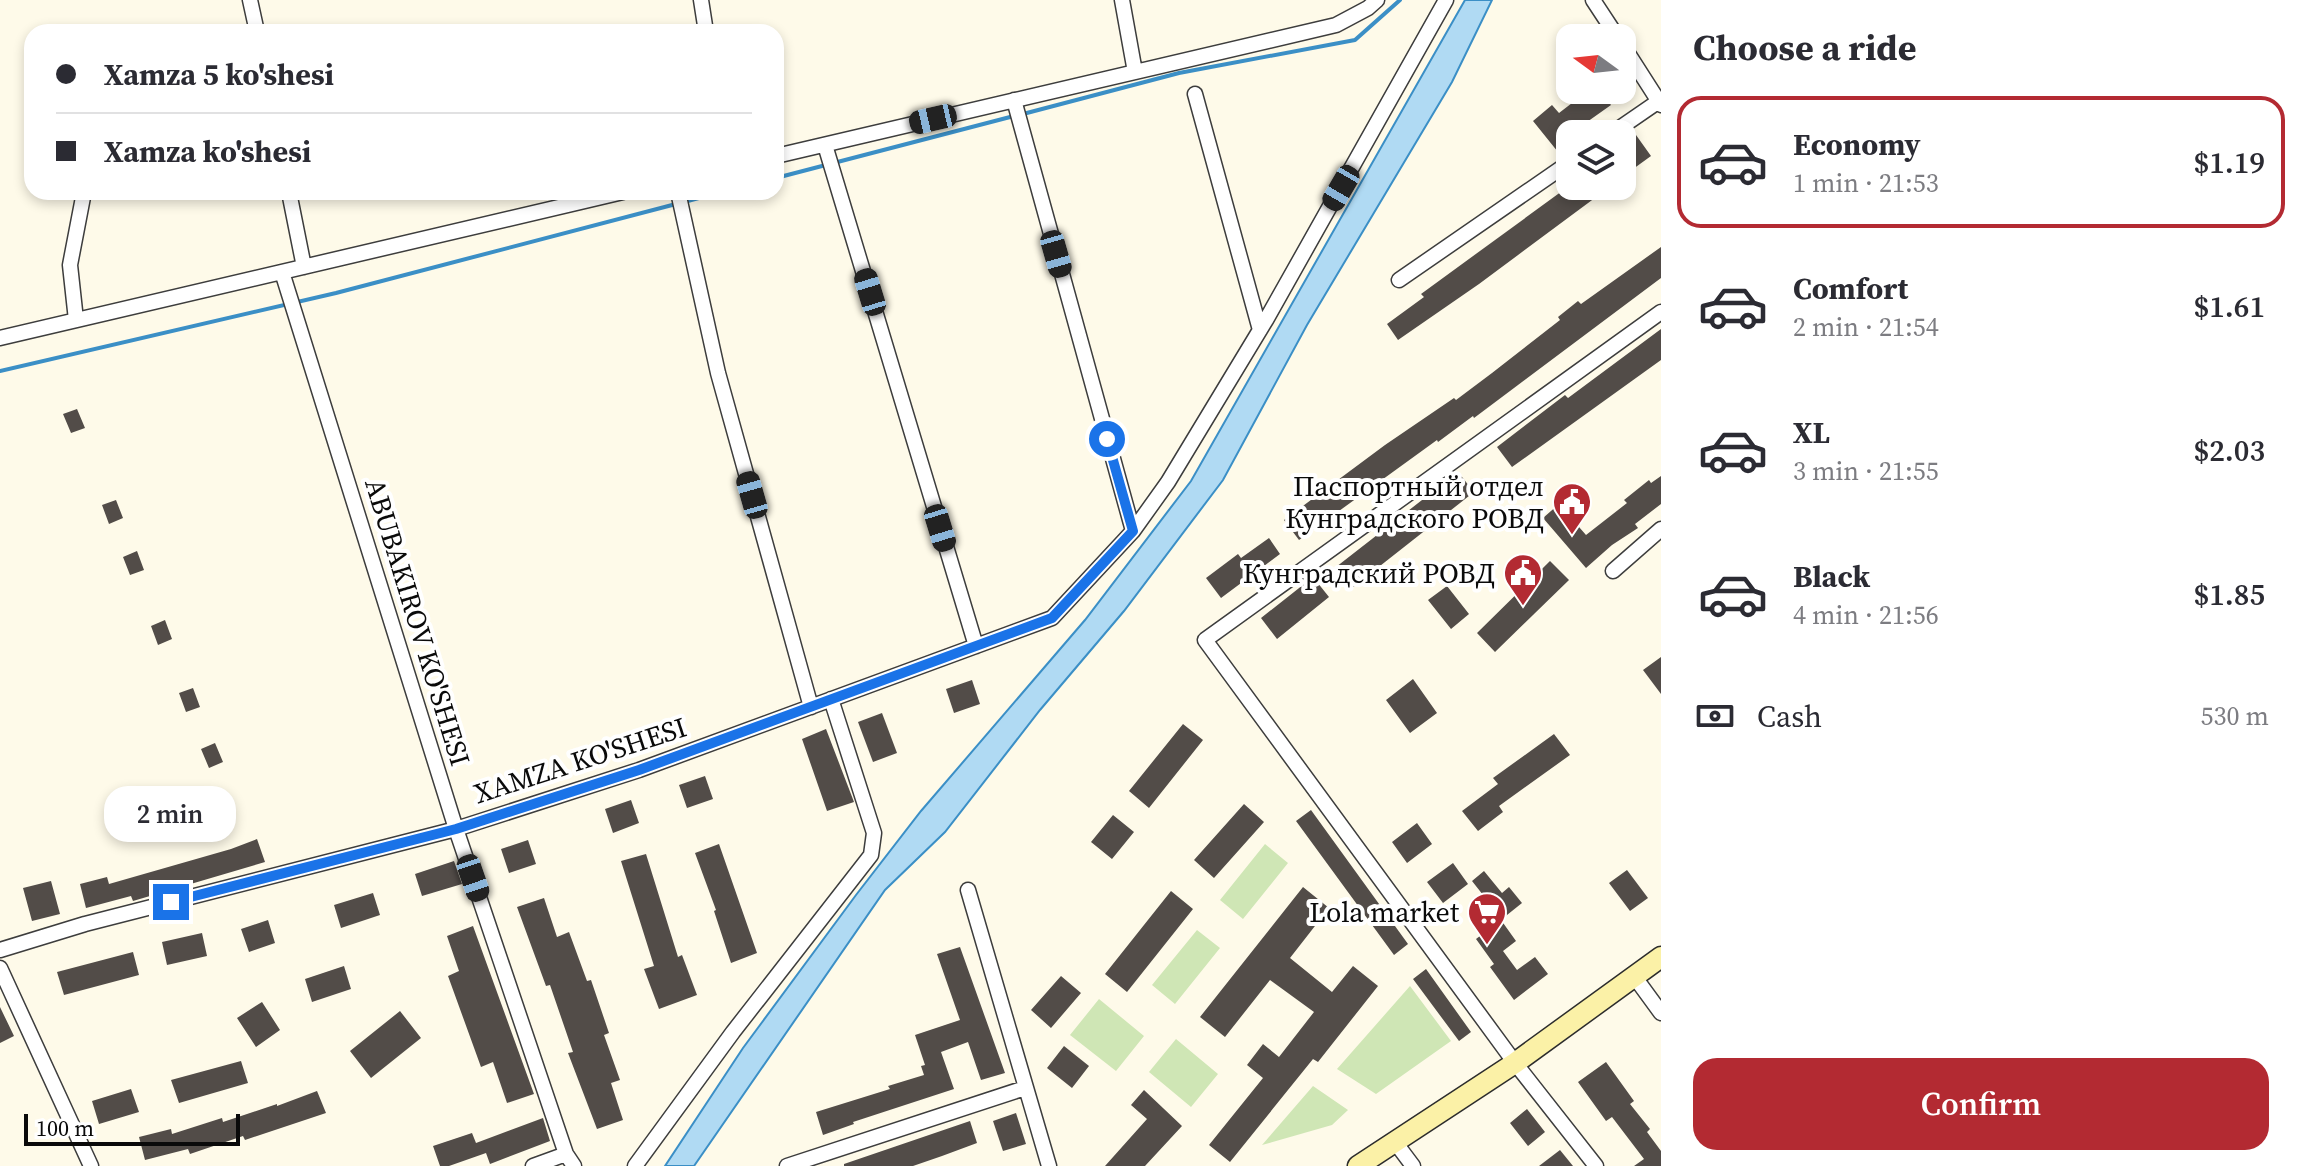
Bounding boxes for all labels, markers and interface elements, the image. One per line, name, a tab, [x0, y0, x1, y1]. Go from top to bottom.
text: Choose a ride	[1693, 23, 1916, 72]
north arrow	[1556, 24, 1636, 104]
map controls	[1556, 24, 1636, 200]
text: Xamza 5 ko'shesi	[104, 54, 334, 95]
car	[907, 102, 959, 136]
button: layers	[1556, 120, 1636, 200]
text: Economy	[1793, 124, 1921, 165]
icon: car	[1697, 126, 1769, 198]
text: Xamza ko'shesi	[104, 131, 311, 172]
text: $1.19	[2194, 142, 2265, 183]
car	[1319, 161, 1363, 215]
text: 1 min · 21:53	[1793, 165, 1939, 201]
car	[1038, 228, 1074, 280]
car	[852, 266, 888, 318]
text: Comfort	[1793, 268, 1908, 309]
icon: car	[1697, 270, 1769, 342]
text: $1.61	[2194, 286, 2265, 327]
text: 2 min · 21:54	[1793, 309, 1939, 345]
text: XL	[1793, 412, 1830, 453]
icon: car	[1697, 414, 1769, 486]
route start	[1089, 421, 1125, 457]
text: $2.03	[2194, 430, 2265, 471]
text: 3 min · 21:55	[1793, 453, 1939, 489]
place label: Паспортный отдел Кунградского РОВД	[1285, 467, 1544, 537]
car	[734, 469, 770, 521]
street label: ABUBAKIROV KO'SHESI	[356, 474, 480, 770]
public building icon: Паспортный отдел Кунградского РОВД	[1551, 481, 1593, 536]
car	[922, 502, 958, 554]
public building icon: Кунградский РОВД	[1502, 552, 1544, 607]
place label: Кунградский РОВД	[1243, 554, 1495, 592]
text: Black	[1793, 556, 1870, 597]
icon: car	[1697, 558, 1769, 630]
text: $1.85	[2194, 574, 2265, 615]
text: 4 min · 21:56	[1793, 597, 1939, 633]
icon: cash	[1693, 694, 1737, 738]
text: Cash	[1757, 696, 1822, 737]
text: 530 m	[2201, 698, 2269, 734]
street label: XAMZA KO'SHESI	[469, 708, 691, 812]
callout: 2 min	[105, 786, 237, 842]
text: 2 min	[137, 796, 203, 832]
car	[454, 851, 492, 905]
route end	[153, 884, 189, 920]
supermarket icon: Lola market	[1466, 891, 1508, 946]
place label: Lola market	[1309, 893, 1460, 931]
button: Confirm	[1693, 1058, 2269, 1150]
scale bar	[24, 1110, 240, 1146]
text: 100 m	[36, 1113, 94, 1143]

